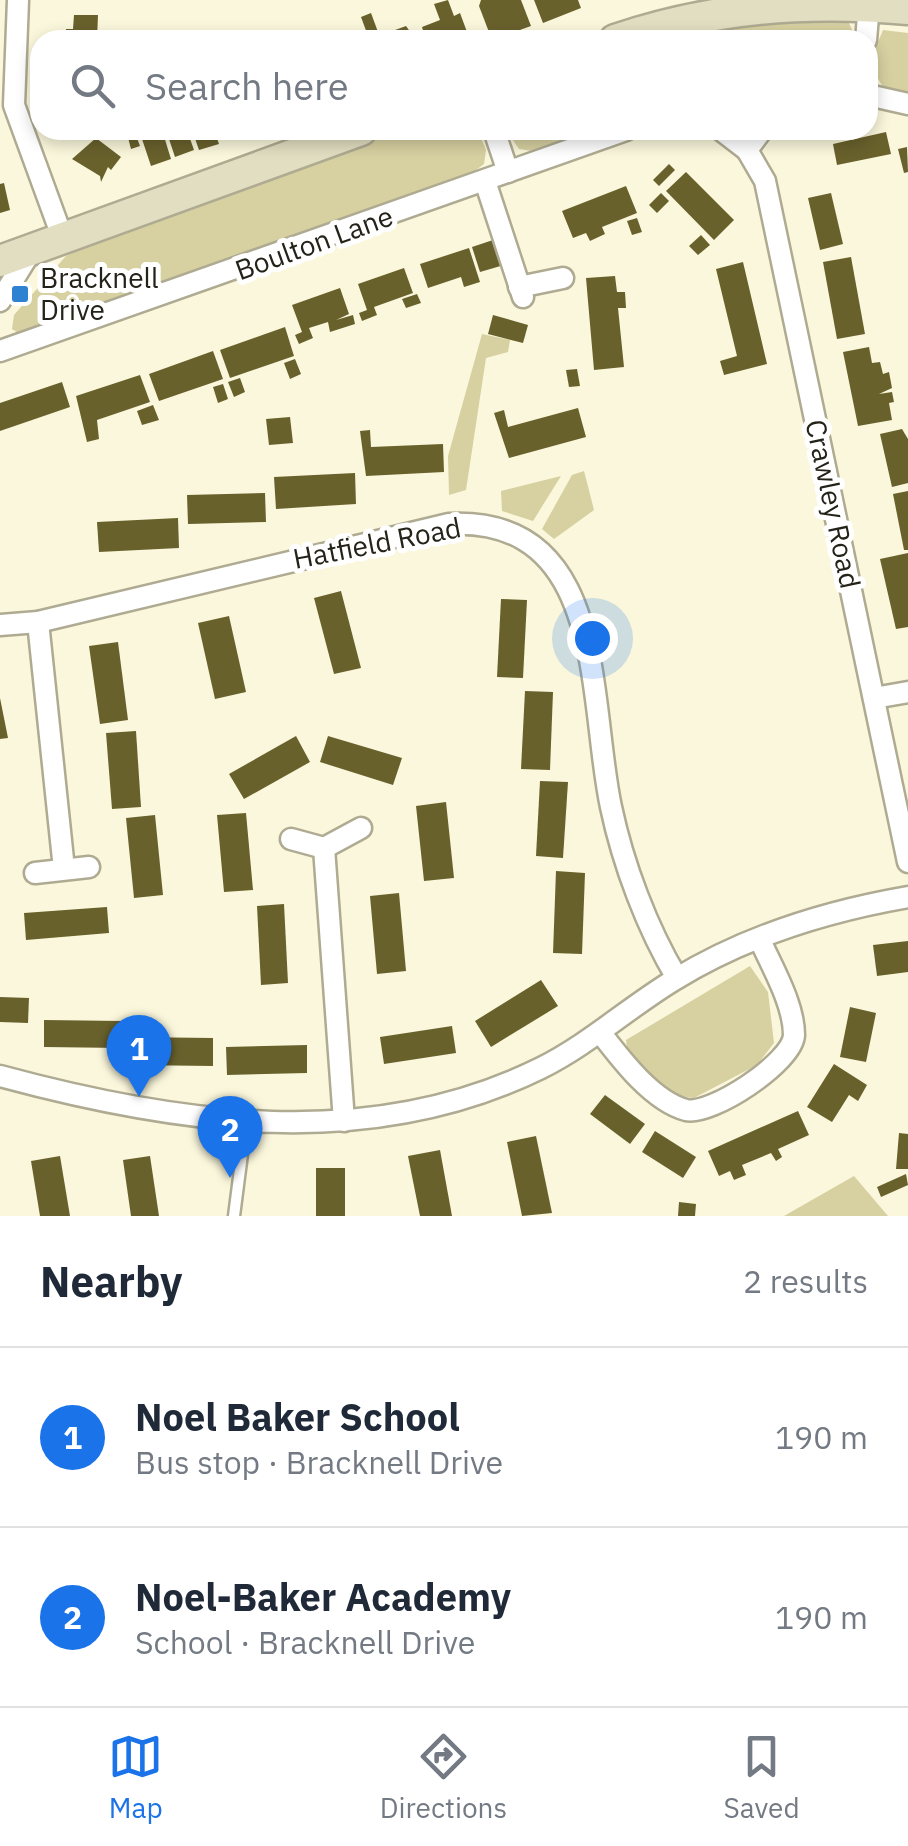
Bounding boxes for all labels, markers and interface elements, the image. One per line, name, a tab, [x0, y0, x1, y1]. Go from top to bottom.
search box	[30, 30, 878, 140]
icon: search	[65, 58, 120, 113]
text: Search here	[145, 61, 349, 110]
street label: Boulton Lane	[230, 197, 398, 288]
place label: Bracknell Drive	[40, 259, 159, 328]
marker: Bracknell Drive	[9, 283, 31, 305]
street label: Crawley Road	[798, 416, 869, 592]
street label: Hatfield Road	[290, 508, 464, 577]
your location	[567, 613, 618, 664]
pin: 1	[106, 1014, 172, 1097]
pin: 2	[198, 1096, 262, 1178]
text: Nearby	[40, 1254, 182, 1309]
text: 2 results	[743, 1260, 868, 1302]
text: Noel Baker School	[135, 1392, 460, 1441]
text: 1	[63, 1416, 82, 1458]
text: 190 m	[775, 1416, 868, 1458]
text: Bus stop · Bracknell Drive	[135, 1441, 503, 1483]
text: Noel-Baker Academy	[135, 1572, 511, 1621]
text: 2	[63, 1596, 82, 1638]
text: 190 m	[775, 1596, 868, 1638]
text: School · Bracknell Drive	[135, 1621, 475, 1663]
tab: Map	[108, 1729, 163, 1826]
tab: Directions	[380, 1729, 507, 1826]
tab: Saved	[724, 1729, 800, 1826]

